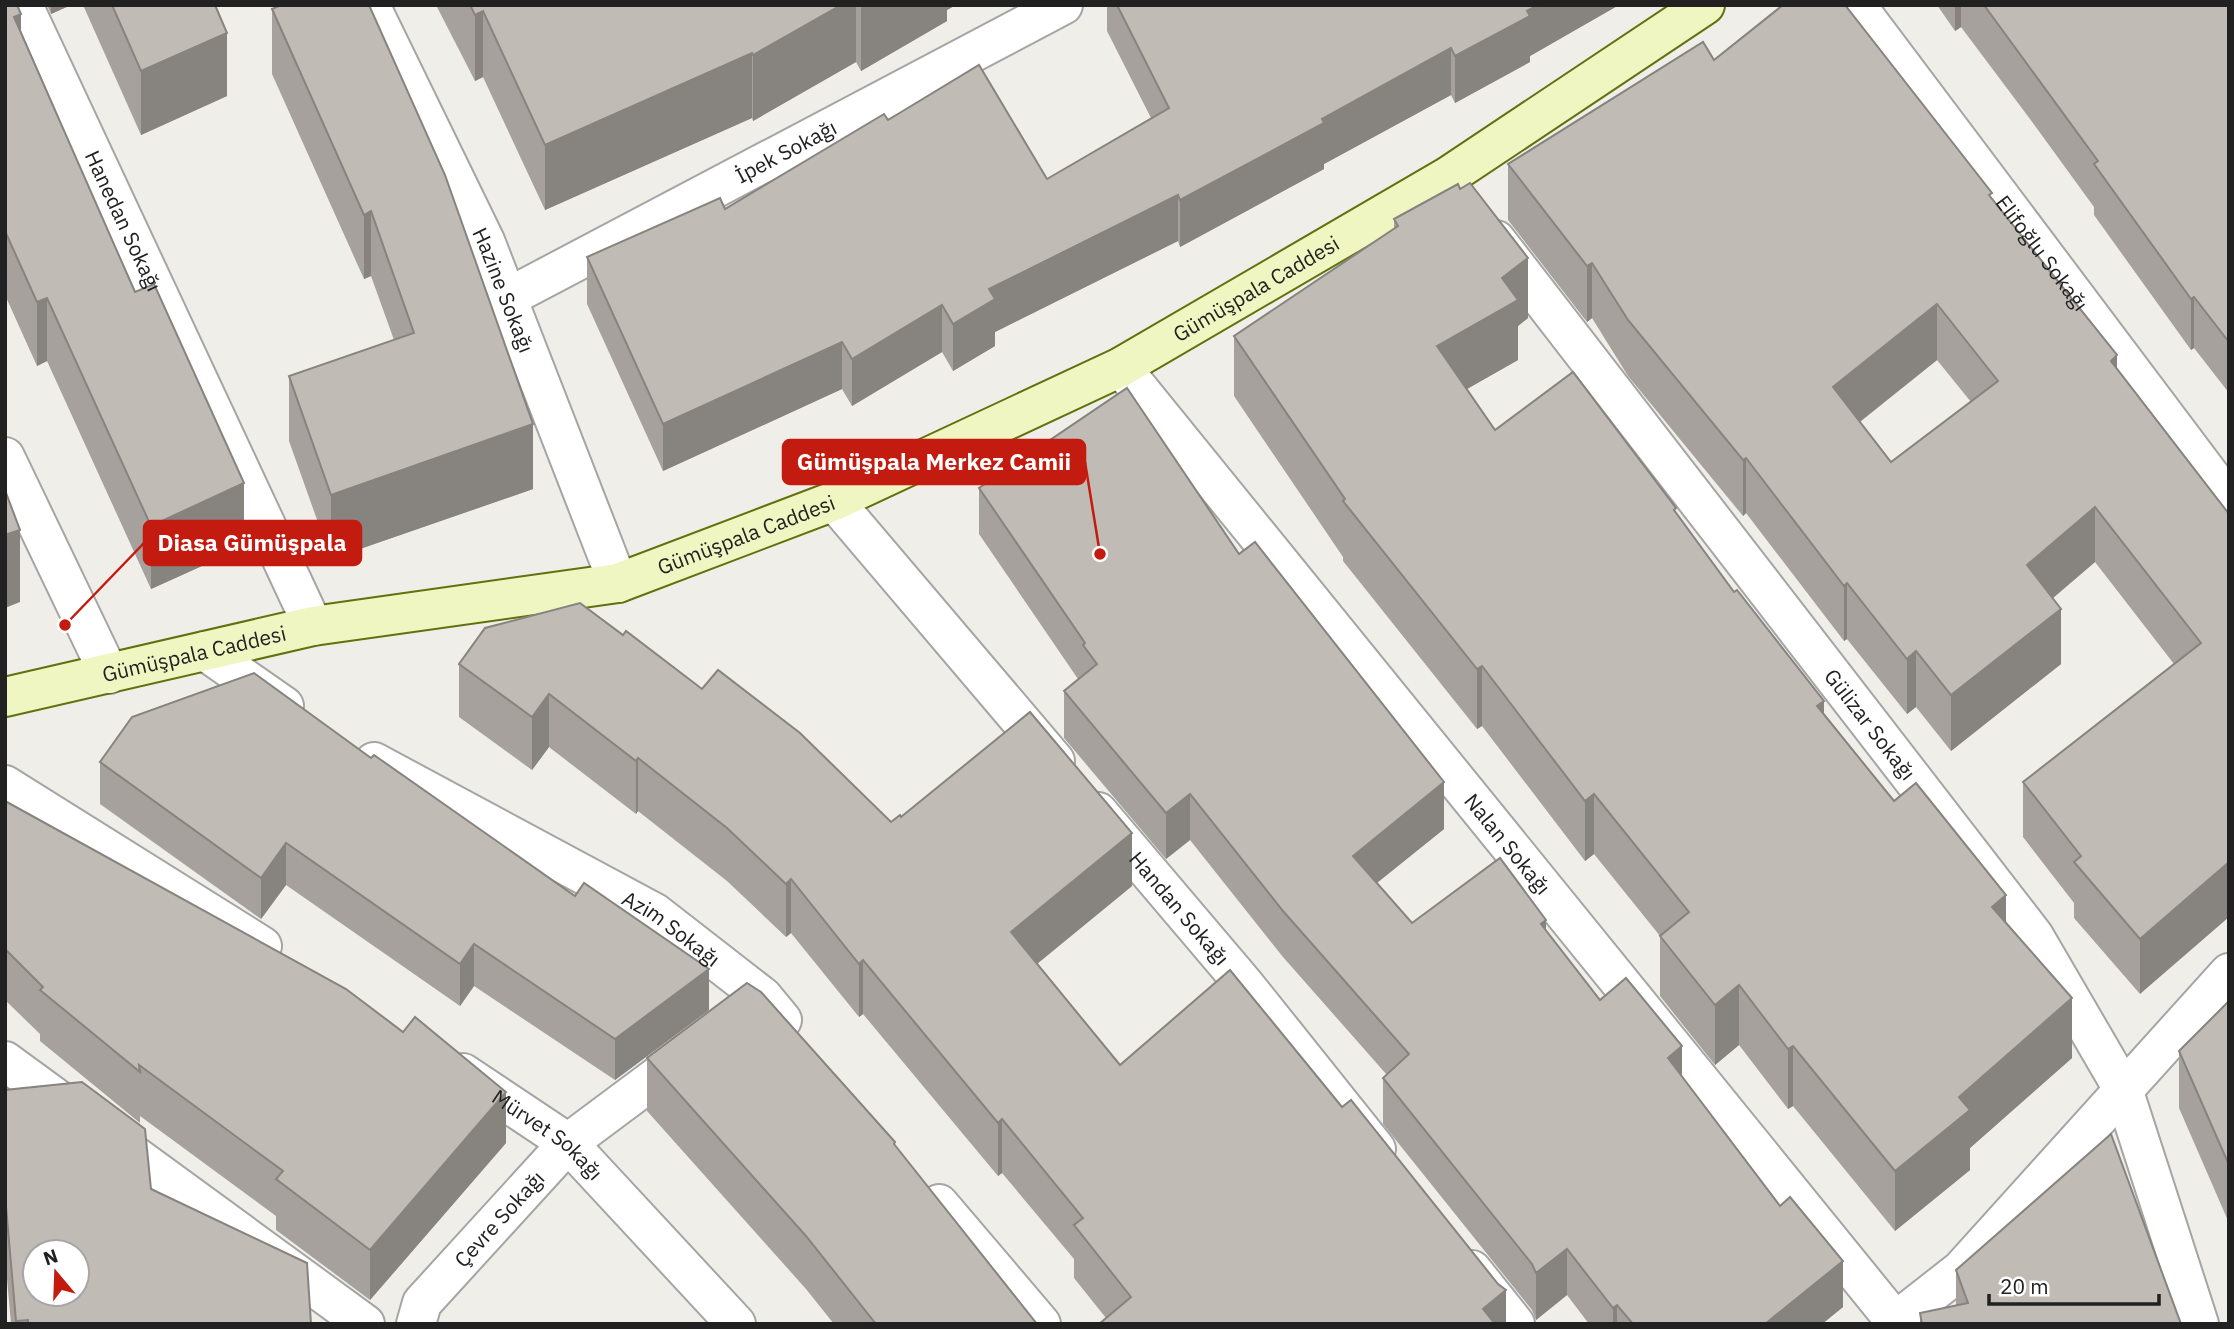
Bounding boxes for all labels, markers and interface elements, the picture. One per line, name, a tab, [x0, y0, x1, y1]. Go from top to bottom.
street label: İpek Sokağı	[730, 113, 841, 189]
street label: Hanedan Sokağı	[79, 146, 169, 296]
street label: Elifoğlu Sokağı	[1990, 189, 2095, 316]
street label: Hazine Sokağı	[466, 223, 541, 357]
street label: Gümüşpala Caddesi	[1168, 229, 1344, 348]
callout: Gümüşpala Merkez Camii	[783, 440, 1085, 484]
text: Gümüşpala Merkez Camii	[797, 446, 1071, 476]
street label: Gümüşpala Caddesi	[653, 488, 839, 581]
callout: Diasa Gümüşpala	[144, 521, 361, 565]
text: Diasa Gümüşpala	[157, 527, 347, 557]
street label: Gümüşpala Caddesi	[99, 619, 289, 688]
street label: Gülizar Sokağı	[1818, 663, 1922, 786]
street label: Nalan Sokağı	[1458, 787, 1557, 900]
street label: Handan Sokağı	[1123, 845, 1236, 971]
street label: Azim Sokağı	[617, 884, 726, 973]
street label: Mürvet Sokağı	[487, 1083, 609, 1186]
street label: Çevre Sokağı	[448, 1164, 550, 1273]
north arrow	[21, 1238, 91, 1308]
text: N	[40, 1243, 61, 1271]
scale bar	[1989, 1262, 2159, 1306]
text: 20 m	[2000, 1272, 2049, 1300]

